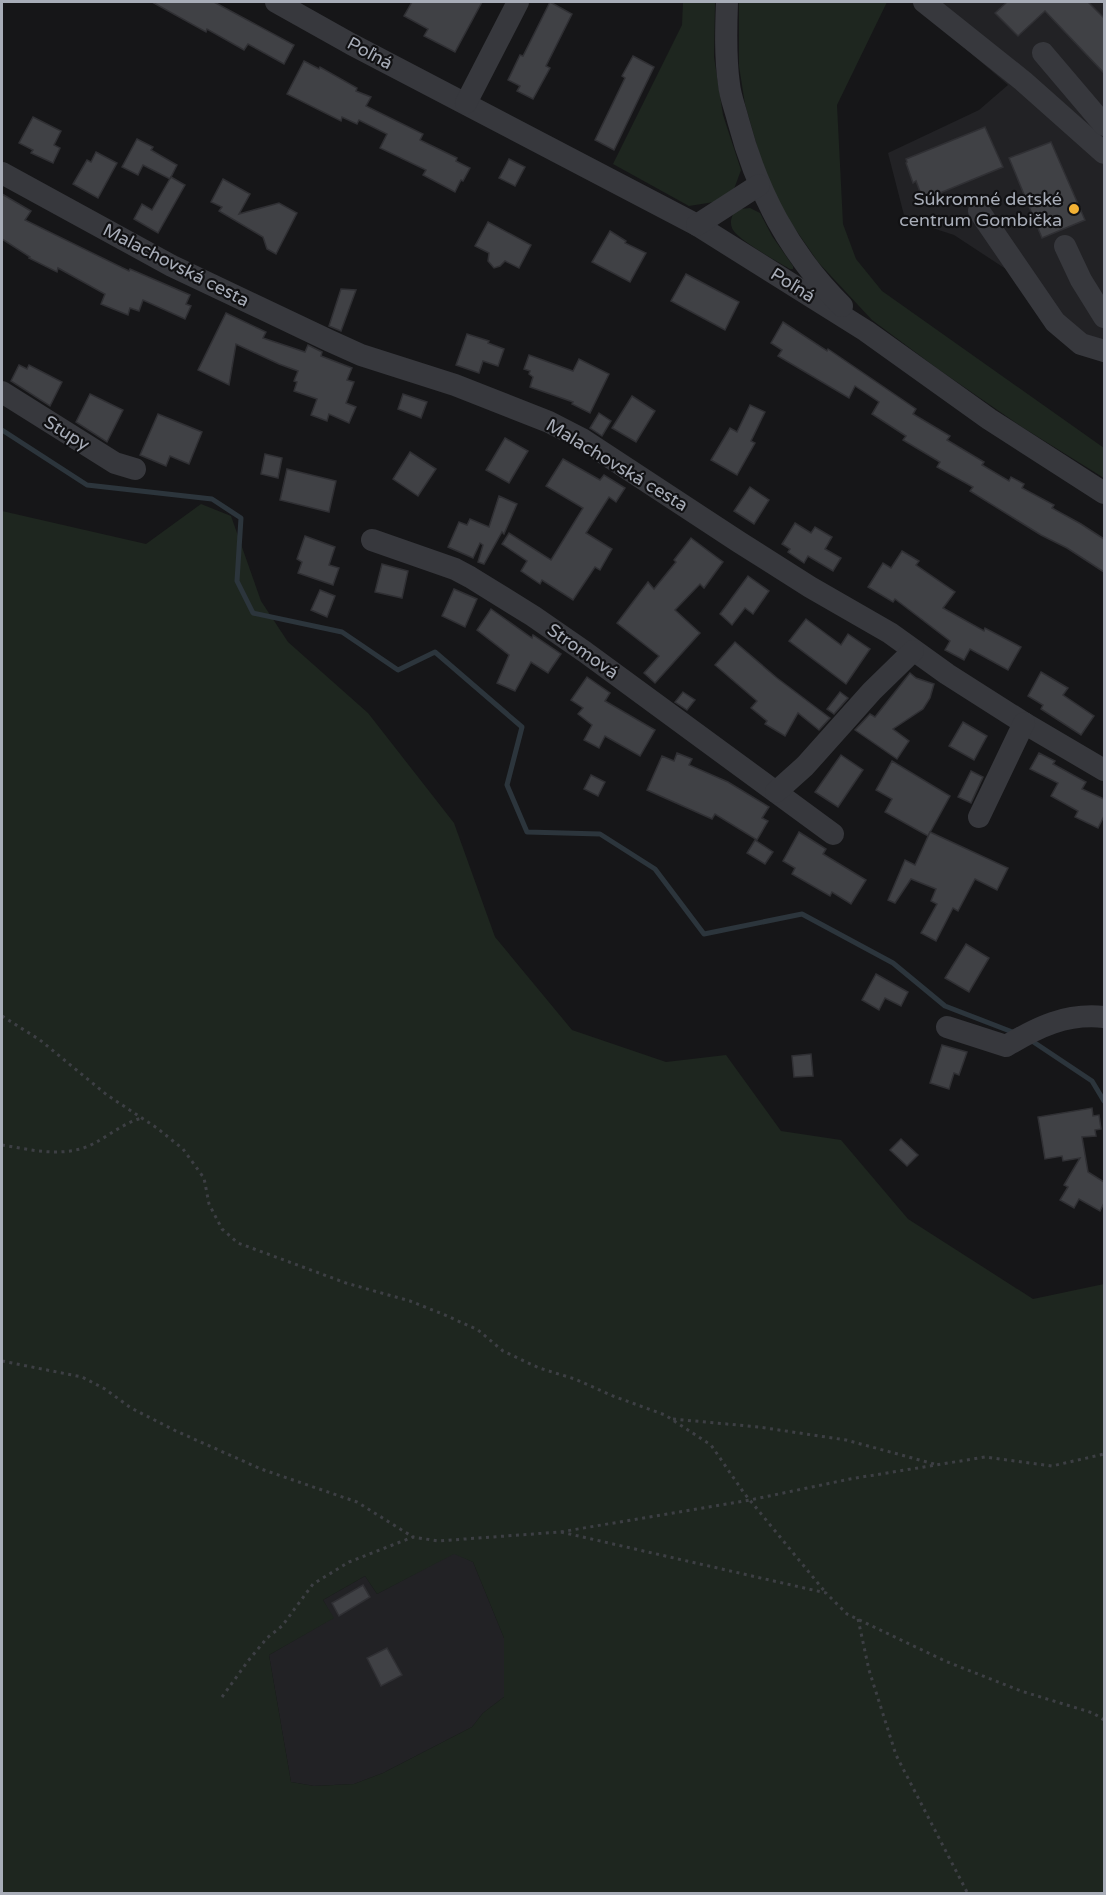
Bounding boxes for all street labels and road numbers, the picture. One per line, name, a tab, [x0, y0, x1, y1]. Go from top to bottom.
street label: Poľná	[343, 32, 397, 74]
street label: Malachovská cesta	[99, 219, 253, 311]
street label: Poľná	[767, 263, 819, 307]
street label: Stupy	[40, 411, 94, 456]
street label: Malachovská cesta	[542, 414, 692, 516]
street label: Stromová	[543, 618, 623, 684]

